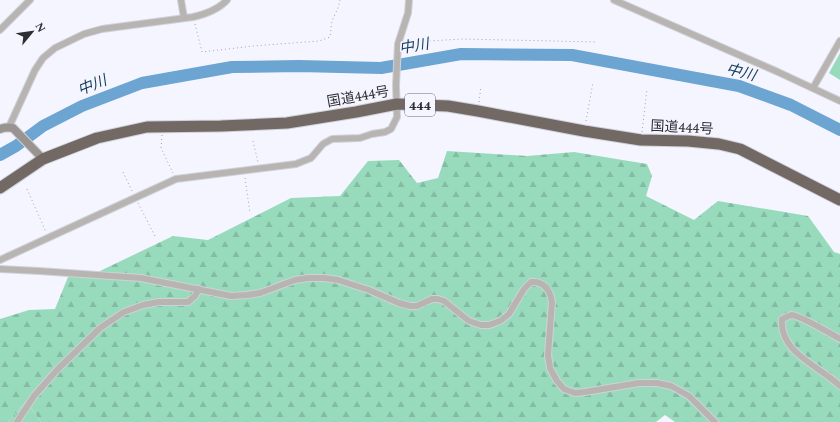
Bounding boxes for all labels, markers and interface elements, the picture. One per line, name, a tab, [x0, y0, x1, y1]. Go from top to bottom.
north arrow	[12, 12, 52, 52]
text: N	[31, 19, 50, 35]
water label: 中川	[397, 32, 433, 60]
water label: 中川	[723, 57, 760, 88]
water label: 中川	[74, 68, 112, 102]
street label: 国道444号	[325, 81, 391, 112]
road number: 444	[405, 94, 435, 116]
street label: 国道444号	[650, 115, 714, 140]

